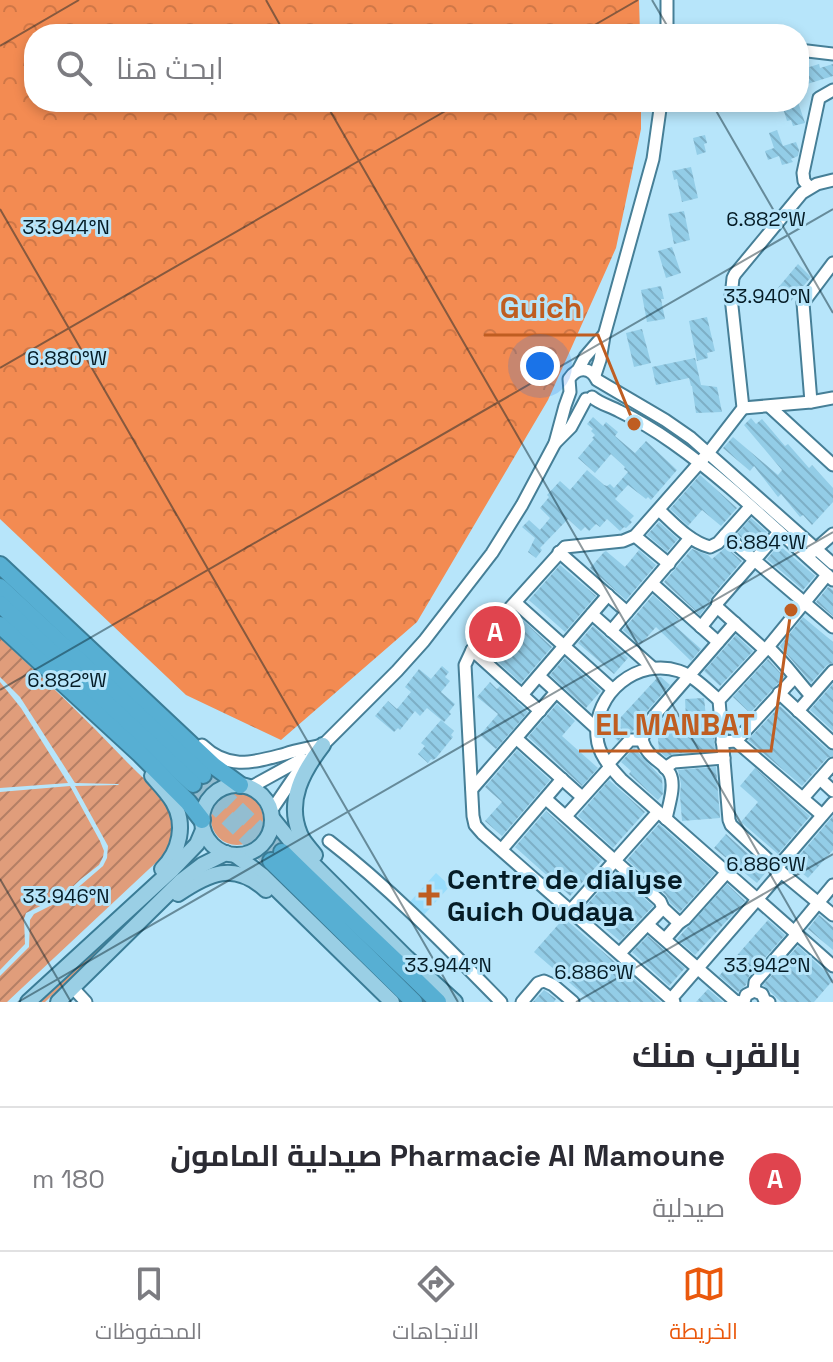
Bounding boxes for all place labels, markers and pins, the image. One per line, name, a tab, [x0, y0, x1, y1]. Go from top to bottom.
callout: Guich	[484, 281, 598, 335]
pin: A	[469, 602, 521, 662]
callout: EL MANBAT	[579, 697, 771, 751]
place label: Centre de dialyse Guich Oudaya	[447, 861, 683, 929]
marker: Centre de dialyse Guich Oudaya	[418, 884, 440, 906]

